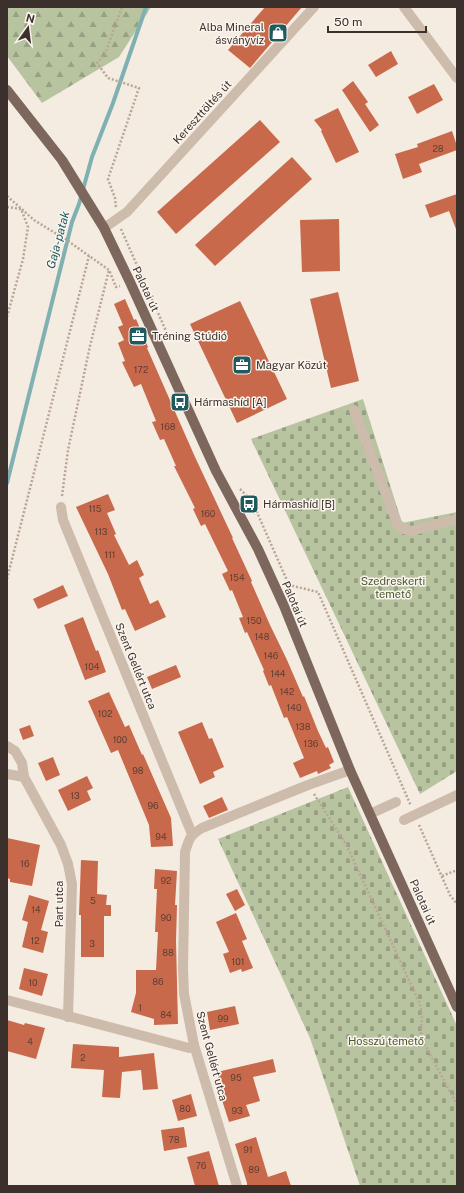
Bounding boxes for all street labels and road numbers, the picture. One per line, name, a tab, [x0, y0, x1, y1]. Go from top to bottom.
street label: Kereszttöltés út	[170, 78, 234, 146]
street label: Palotai út	[130, 265, 162, 313]
street label: Palotai út	[280, 579, 310, 629]
street label: Szent Gellért utca	[113, 621, 159, 711]
street label: Palotai út	[408, 877, 438, 927]
street label: Part utca	[53, 881, 65, 927]
street label: Szent Gellért utca	[194, 1010, 230, 1102]

